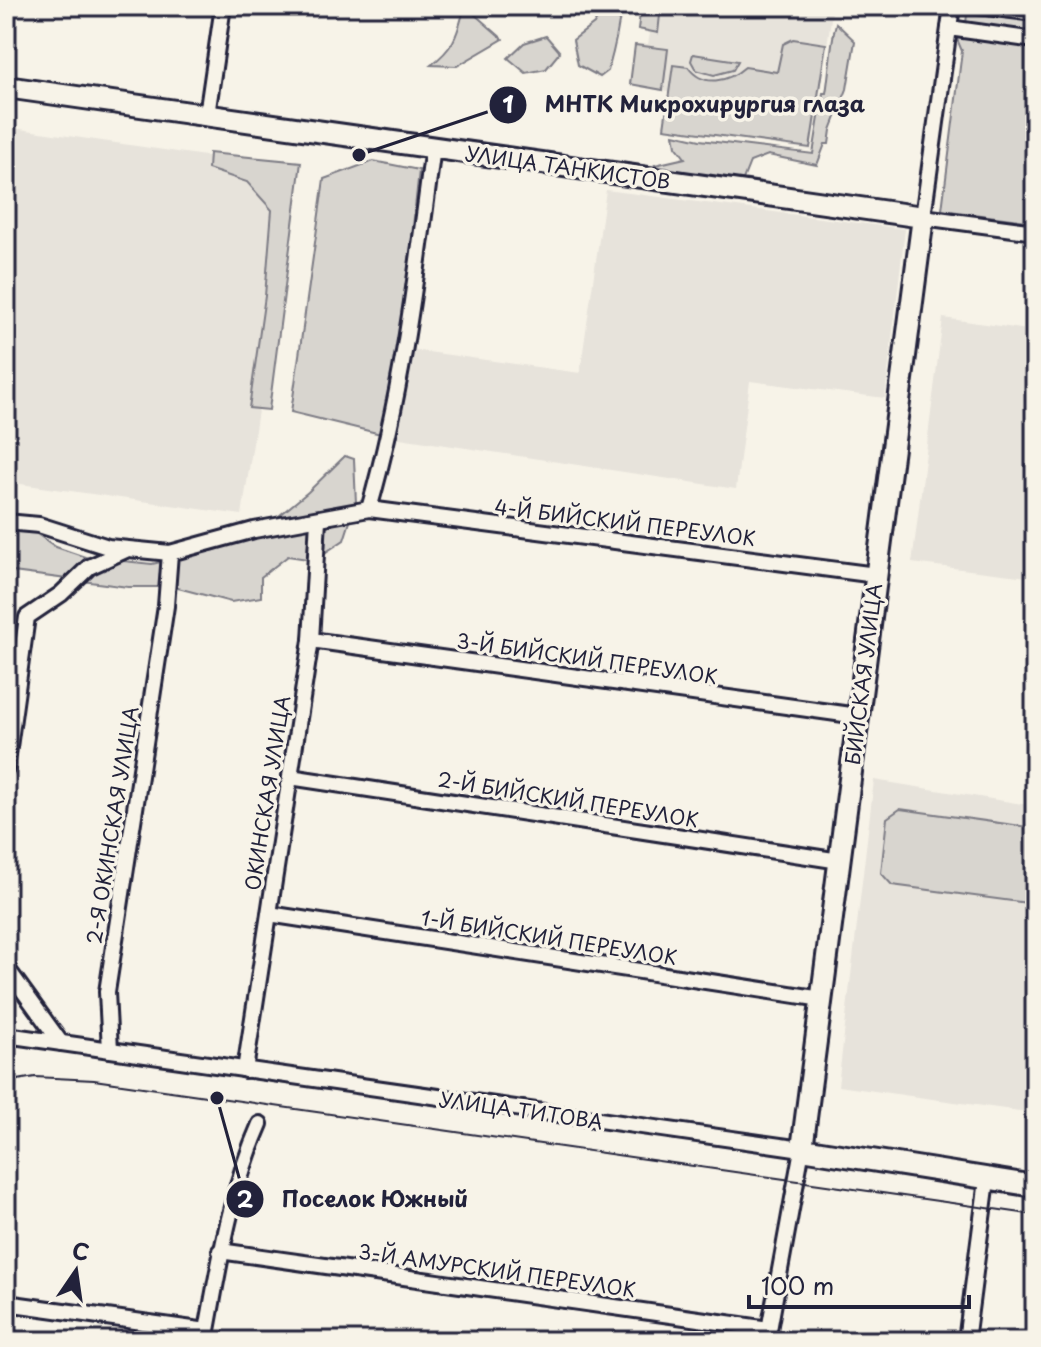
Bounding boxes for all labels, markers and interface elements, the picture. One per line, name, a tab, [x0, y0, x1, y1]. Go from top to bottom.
callout: МНТК Микрохирургия глаза	[488, 82, 881, 128]
text: 1	[502, 85, 514, 121]
text: МНТК Микрохирургия глаза	[545, 86, 866, 119]
street label: УЛИЦА ТАНКИСТОВ	[464, 138, 672, 196]
street label: 4-Й БИЙСКИЙ ПЕРЕУЛОК	[493, 491, 757, 553]
street label: БИЙСКАЯ УЛИЦА	[837, 582, 889, 766]
street label: 3-Й БИЙСКИЙ ПЕРЕУЛОК	[455, 625, 719, 691]
street label: ОКИНСКАЯ УЛИЦА	[237, 693, 297, 893]
street label: 2-Я ОКИНСКАЯ УЛИЦА	[78, 704, 146, 946]
street label: 2-Й БИЙСКИЙ ПЕРЕУЛОК	[436, 764, 701, 834]
street label: 1-Й БИЙСКИЙ ПЕРЕУЛОК	[419, 902, 679, 972]
street label: УЛИЦА ТИТОВА	[437, 1084, 605, 1136]
callout: Поселок Южный	[225, 1176, 485, 1222]
text: 2	[237, 1180, 254, 1216]
text: Поселок Южный	[282, 1181, 468, 1214]
north arrow	[36, 1231, 116, 1311]
text: С	[69, 1232, 93, 1268]
street label: 3-Й АМУРСКИЙ ПЕРЕУЛОК	[356, 1236, 638, 1304]
scale bar	[749, 1259, 969, 1309]
text: 100 m	[761, 1267, 834, 1303]

